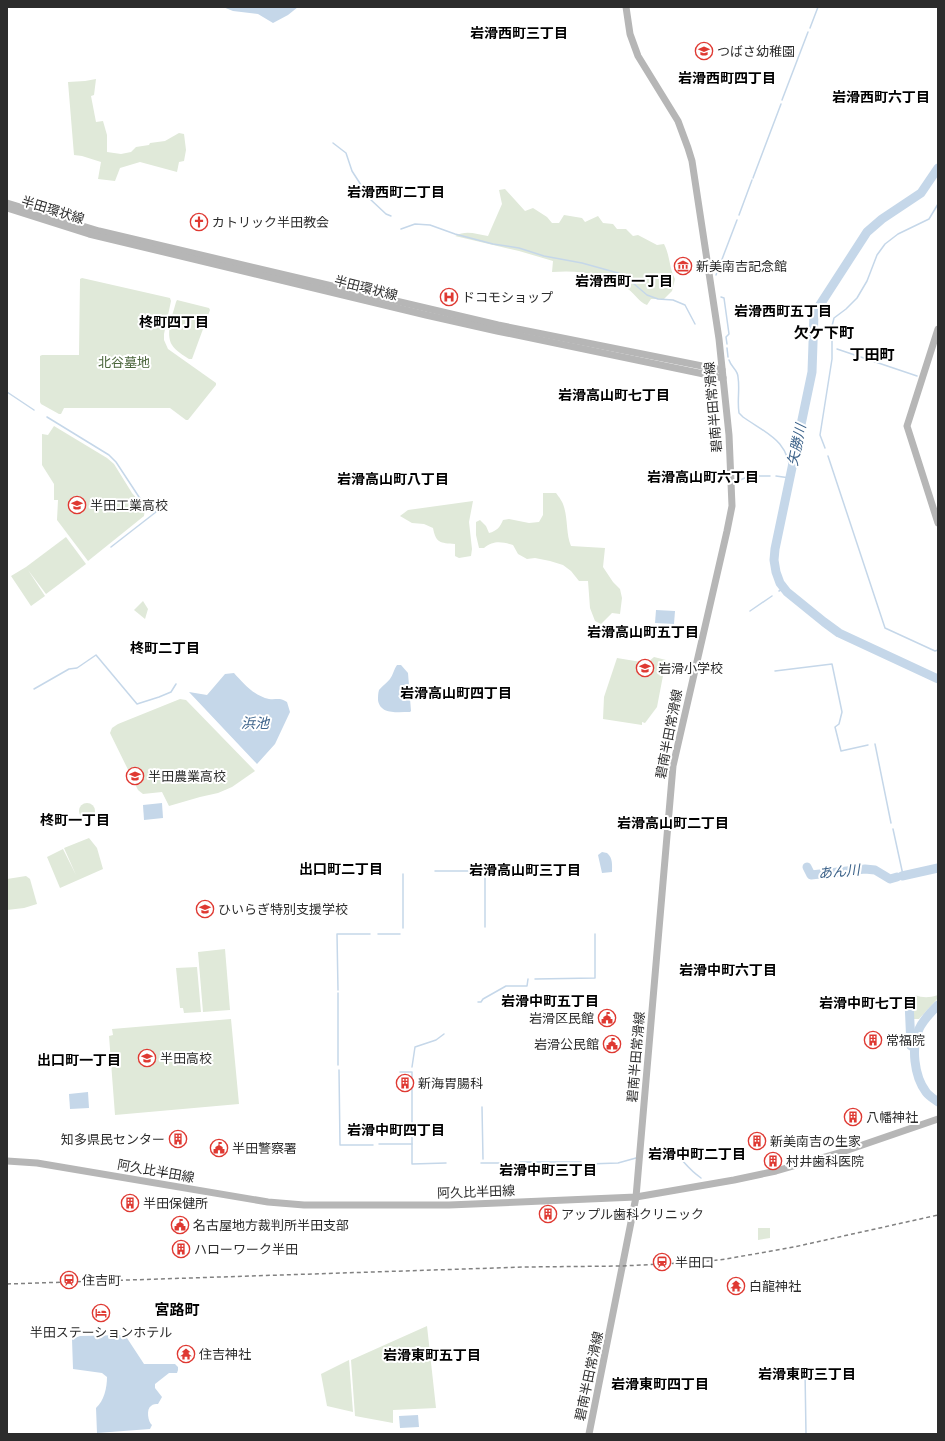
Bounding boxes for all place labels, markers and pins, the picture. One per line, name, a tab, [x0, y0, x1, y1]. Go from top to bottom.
school or university icon: つばさ幼稚園	[694, 41, 714, 61]
place label: つばさ幼稚園	[717, 44, 795, 59]
church icon: カトリック半田教会	[189, 212, 209, 232]
place label: カトリック半田教会	[212, 215, 329, 230]
museum icon: 新美南吉記念館	[673, 256, 693, 276]
place label: 新美南吉記念館	[696, 259, 787, 274]
hospital icon: ドコモショップ	[439, 287, 459, 307]
place label: ドコモショップ	[462, 290, 553, 305]
school or university icon: 半田工業高校	[67, 495, 87, 515]
place label: 半田工業高校	[90, 498, 168, 513]
school or university icon: 岩滑小学校	[635, 658, 655, 678]
place label: 岩滑小学校	[658, 661, 723, 676]
school or university icon: 半田農業高校	[125, 766, 145, 786]
place label: 半田農業高校	[148, 769, 226, 784]
school or university icon: ひいらぎ特別支援学校	[195, 899, 215, 919]
place label: ひいらぎ特別支援学校	[218, 902, 348, 917]
public building icon: 岩滑区民館	[597, 1008, 617, 1028]
place label: 岩滑区民館	[529, 1011, 594, 1026]
building icon: 常福院	[863, 1030, 883, 1050]
place label: 常福院	[886, 1033, 925, 1048]
public building icon: 岩滑公民館	[602, 1034, 622, 1054]
place label: 岩滑公民館	[534, 1037, 599, 1052]
school or university icon: 半田高校	[137, 1048, 157, 1068]
place label: 半田高校	[160, 1051, 212, 1066]
building icon: 新海胃腸科	[395, 1073, 415, 1093]
place label: 新海胃腸科	[418, 1076, 483, 1091]
building icon: 八幡神社	[843, 1107, 863, 1127]
place label: 八幡神社	[866, 1110, 918, 1125]
building icon: 知多県民センター	[168, 1129, 188, 1149]
building icon: 新美南吉の生家	[747, 1131, 767, 1151]
place label: 知多県民センター	[61, 1132, 165, 1147]
place label: 新美南吉の生家	[770, 1134, 861, 1149]
public building icon: 半田警察署	[209, 1138, 229, 1158]
place label: 半田警察署	[232, 1141, 297, 1156]
building icon: 村井歯科医院	[763, 1151, 783, 1171]
place label: 村井歯科医院	[786, 1154, 864, 1169]
building icon: 半田保健所	[120, 1193, 140, 1213]
place label: 半田保健所	[143, 1196, 208, 1211]
building icon: アップル歯科クリニック	[538, 1204, 558, 1224]
place label: アップル歯科クリニック	[561, 1207, 704, 1222]
public building icon: 名古屋地方裁判所半田支部	[170, 1215, 190, 1235]
place label: 名古屋地方裁判所半田支部	[193, 1218, 349, 1233]
building icon: ハローワーク半田	[171, 1239, 191, 1259]
place label: ハローワーク半田	[194, 1242, 298, 1257]
station icon: 半田口	[652, 1252, 672, 1272]
place label: 半田口	[675, 1255, 714, 1270]
station icon: 住吉町	[59, 1270, 79, 1290]
place label: 住吉町	[82, 1273, 121, 1288]
temple icon: 白龍神社	[726, 1276, 746, 1296]
place label: 白龍神社	[749, 1279, 801, 1294]
hotel icon: 半田ステーションホテル	[91, 1303, 111, 1323]
place label: 半田ステーションホテル	[30, 1325, 172, 1340]
temple icon: 住吉神社	[176, 1344, 196, 1364]
place label: 住吉神社	[199, 1347, 251, 1362]

